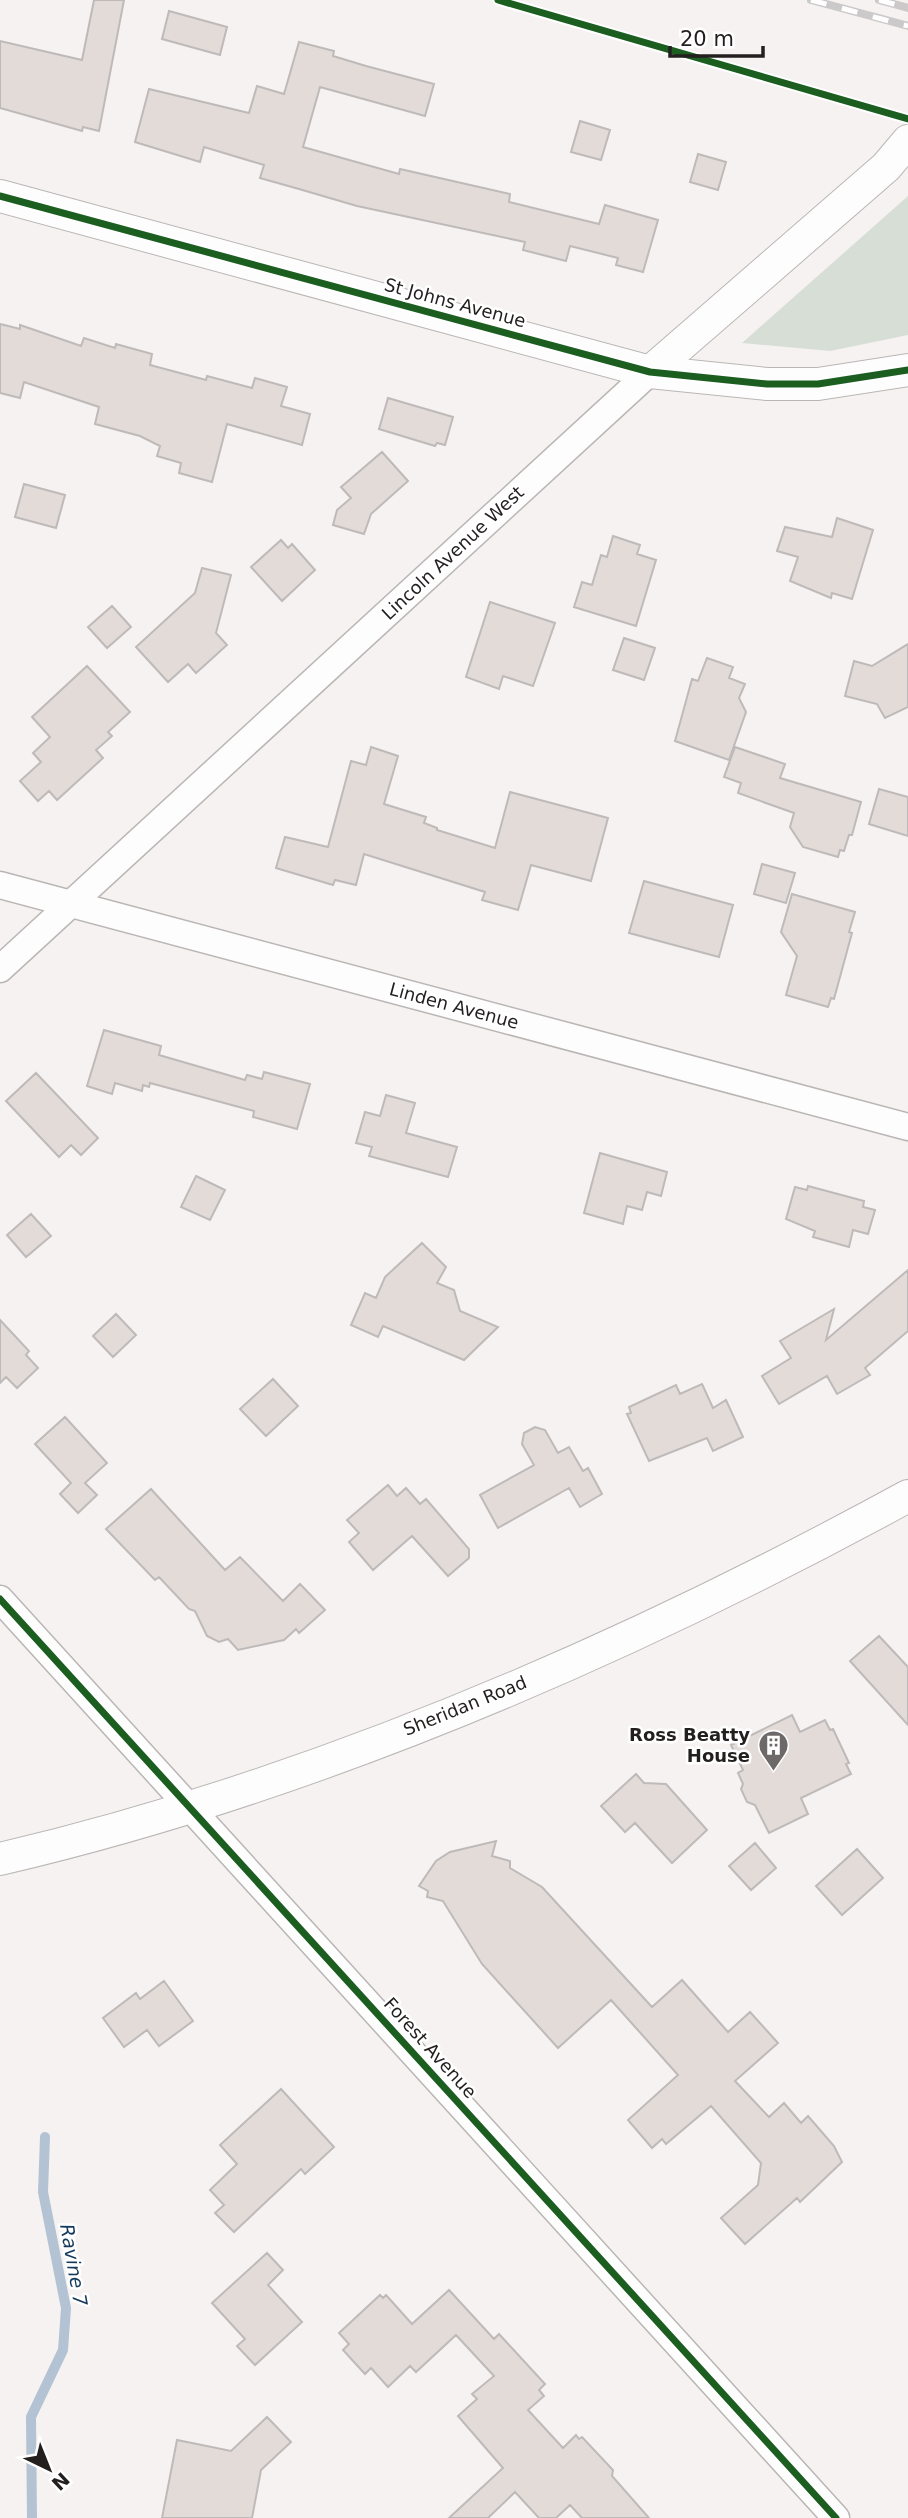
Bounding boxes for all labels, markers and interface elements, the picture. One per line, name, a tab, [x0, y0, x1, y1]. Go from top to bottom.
scale bar	[670, 14, 763, 58]
text: 20 m	[680, 27, 734, 51]
street label: St Johns Avenue	[382, 274, 528, 331]
street label: Lincoln Avenue West	[377, 481, 528, 624]
street label: Linden Avenue	[387, 978, 521, 1033]
street label: Sheridan Road	[400, 1671, 530, 1740]
place label: Ross Beatty House	[629, 1724, 750, 1766]
building icon: Ross Beatty House	[756, 1728, 790, 1772]
street label: Forest Avenue	[380, 1993, 481, 2102]
water label: Ravine 7	[56, 2222, 92, 2308]
north arrow	[14, 2434, 84, 2504]
text: N	[47, 2468, 74, 2495]

